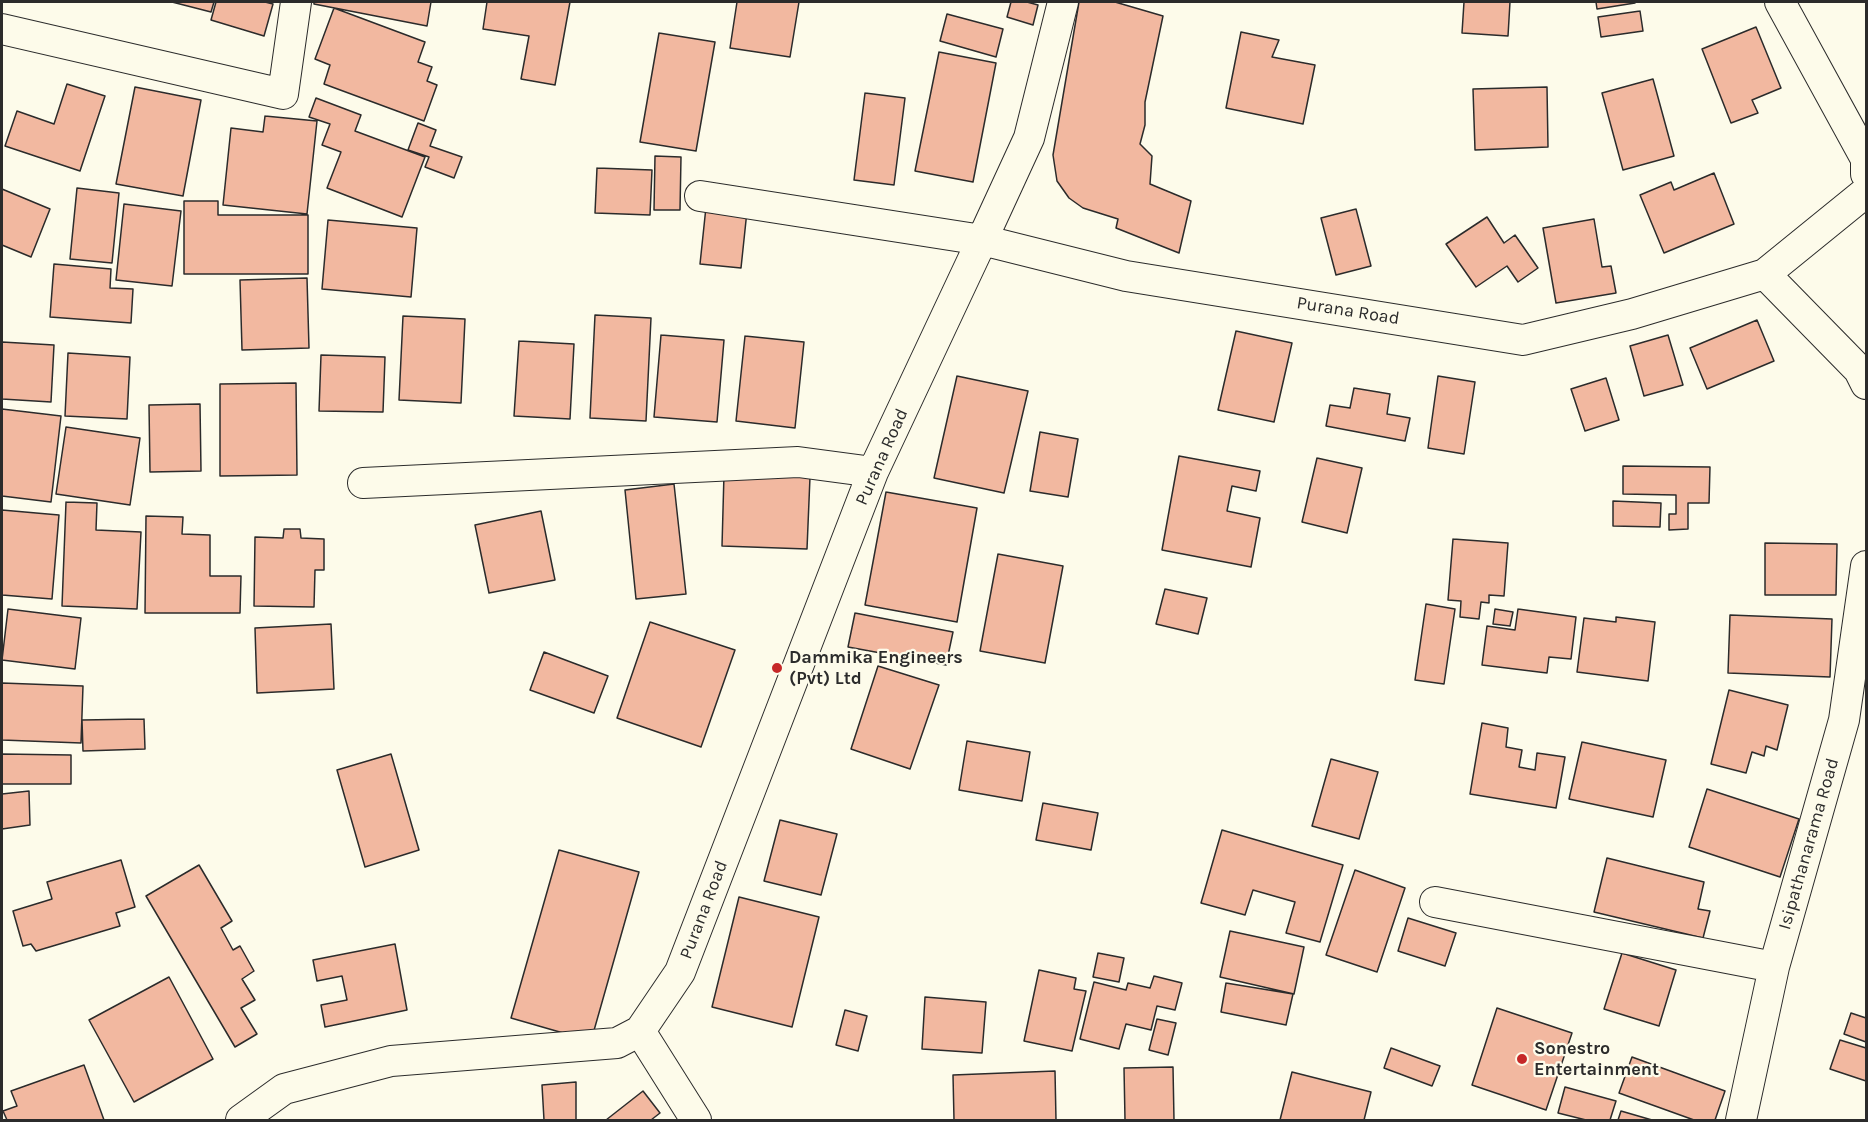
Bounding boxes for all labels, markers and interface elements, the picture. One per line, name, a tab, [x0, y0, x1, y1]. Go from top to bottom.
street label: Purana Road	[1295, 292, 1401, 330]
street label: Purana Road	[851, 405, 913, 509]
place label: Dammika Engineers (Pvt) Ltd	[789, 647, 963, 690]
marker: Dammika Engineers (Pvt) Ltd	[770, 661, 784, 675]
street label: Isipathanarama Road	[1774, 756, 1844, 932]
street label: Purana Road	[675, 858, 733, 962]
place label: Sonestro Entertainment	[1534, 1038, 1659, 1080]
marker: Sonestro Entertainment	[1515, 1052, 1529, 1066]

